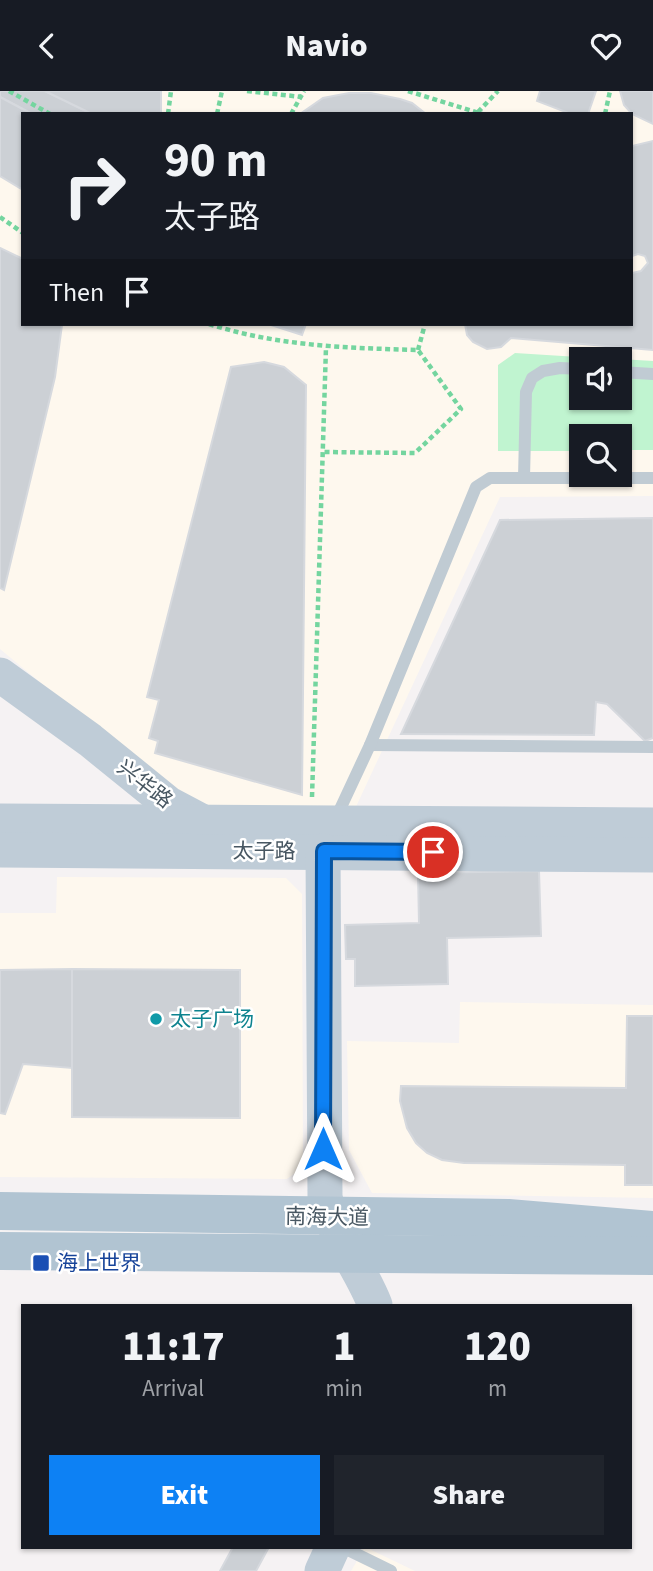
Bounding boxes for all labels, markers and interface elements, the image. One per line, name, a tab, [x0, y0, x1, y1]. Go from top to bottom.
text: Navio	[285, 23, 368, 69]
icon: back	[28, 27, 66, 65]
icon: heart	[587, 27, 625, 65]
text: 90 m	[164, 126, 268, 196]
icon: right	[49, 140, 140, 231]
text: 太子路	[164, 195, 260, 241]
icon: arrive	[118, 273, 156, 311]
text: Then	[49, 274, 104, 311]
map controls	[569, 347, 632, 487]
button: sound	[569, 347, 632, 410]
button: search	[569, 424, 632, 487]
street label: 兴华路	[111, 753, 179, 815]
pin	[403, 822, 463, 882]
icon: arrive	[414, 833, 452, 871]
street label: 太子路	[233, 836, 296, 866]
place label: 太子广场	[170, 1004, 254, 1034]
marker: 太子广场	[148, 1011, 164, 1027]
position arrow	[286, 1112, 360, 1186]
street label: 南海大道	[285, 1201, 369, 1233]
place label: 海上世界	[57, 1248, 141, 1278]
marker: 海上世界	[31, 1253, 51, 1273]
text: 11:17	[122, 1317, 225, 1377]
text: 1	[333, 1317, 355, 1377]
text: 120	[464, 1317, 531, 1377]
text: Arrival	[142, 1372, 204, 1405]
text: min	[326, 1372, 363, 1405]
text: m	[488, 1372, 507, 1405]
button: Exit	[49, 1455, 320, 1535]
button: Share	[334, 1455, 604, 1535]

